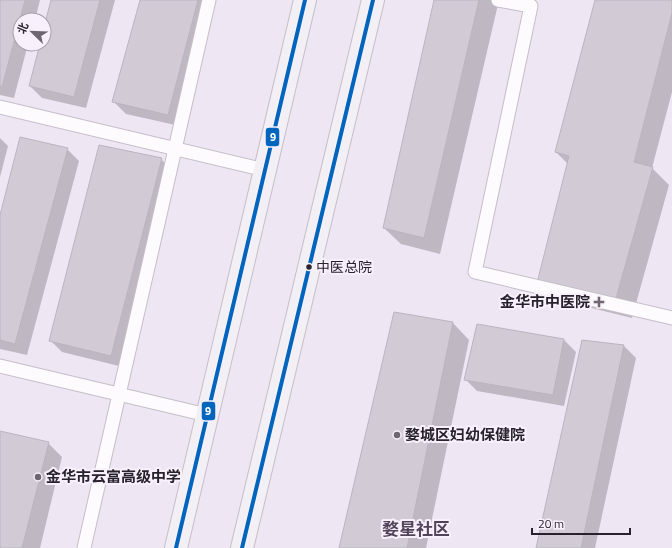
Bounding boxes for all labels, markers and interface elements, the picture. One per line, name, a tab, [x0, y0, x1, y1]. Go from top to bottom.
north arrow	[12, 12, 52, 52]
text: 北	[13, 20, 32, 36]
line badge: 9	[265, 127, 280, 147]
text: 9	[270, 129, 276, 145]
place label: 中医总院	[316, 256, 372, 277]
marker: 中医总院	[304, 262, 314, 272]
place label: 金华市中医院	[500, 290, 590, 313]
marker: 金华市中医院	[593, 296, 605, 308]
line badge: 9	[201, 401, 216, 421]
text: 9	[205, 403, 211, 419]
place label: 婺城区妇幼保健院	[405, 423, 525, 446]
marker: 婺城区妇幼保健院	[392, 430, 402, 440]
place label: 金华市云富高级中学	[46, 465, 181, 488]
marker: 金华市云富高级中学	[33, 472, 43, 482]
scale bar	[532, 510, 630, 536]
text: 20 m	[538, 514, 564, 533]
district label: 婺星社区	[382, 516, 450, 542]

